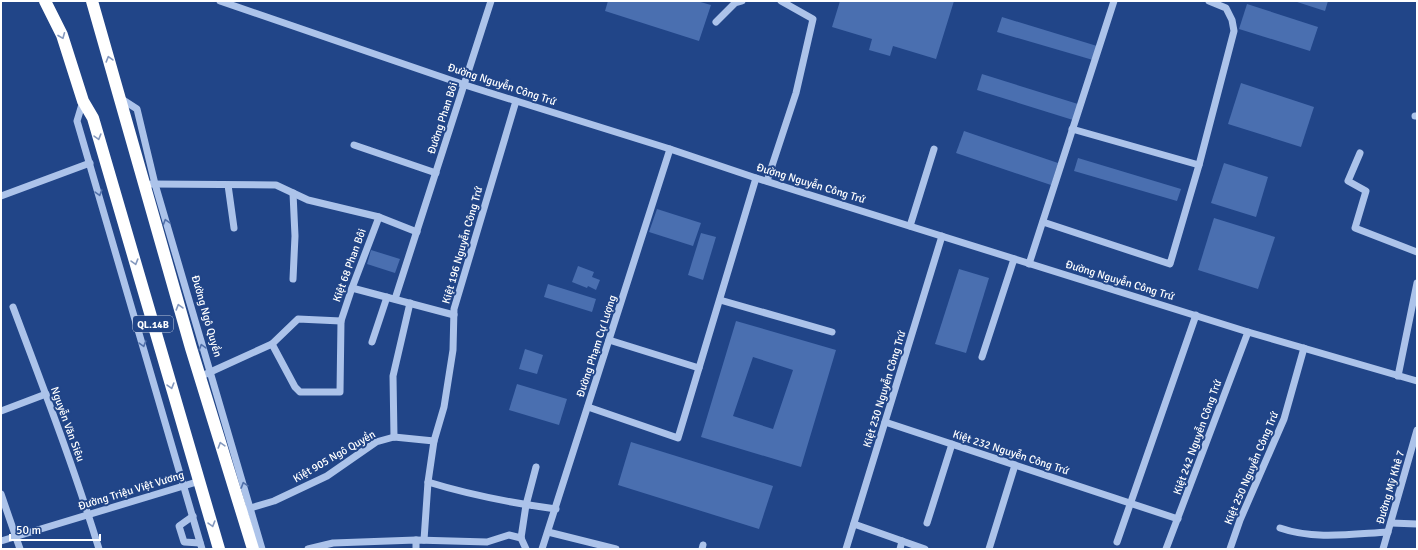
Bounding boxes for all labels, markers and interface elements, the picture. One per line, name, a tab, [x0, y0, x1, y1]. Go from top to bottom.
one-way arrow	[57, 33, 65, 40]
one-way arrow	[105, 56, 113, 63]
street label: Đường Nguyễn Công Trứ	[446, 60, 559, 108]
street label: Đường Phan Bôi	[425, 81, 460, 156]
one-way arrow	[93, 133, 102, 140]
street label: Đường Nguyễn Công Trứ	[755, 160, 868, 206]
street label: Kiệt 196 Nguyễn Công Trứ	[439, 184, 486, 305]
one-way arrow	[94, 189, 103, 196]
one-way arrow	[162, 219, 171, 226]
street label: Kiệt 68 Phan Bôi	[330, 227, 369, 304]
street label: Đường Nguyễn Công Trứ	[1064, 257, 1177, 303]
one-way arrow	[130, 258, 139, 265]
street label: Đường Ngô Quyền	[189, 273, 225, 359]
street label: Đường Phạm Cự Lượng	[574, 293, 619, 399]
one-way arrow	[176, 304, 184, 310]
road number: QL.14B	[133, 316, 173, 332]
street label: Kiệt 230 Nguyễn Công Trứ	[860, 328, 909, 449]
one-way arrow	[138, 341, 147, 348]
one-way arrow	[198, 343, 207, 350]
street label: Kiệt 242 Nguyễn Công Trứ	[1170, 377, 1225, 496]
one-way arrow	[167, 383, 175, 390]
street label: Nguyễn Văn Siêu	[48, 385, 88, 463]
street label: Kiệt 250 Nguyễn Công Trứ	[1221, 409, 1281, 527]
street label: Kiệt 905 Ngô Quyền	[290, 427, 378, 485]
street label: Kiệt 232 Nguyễn Công Trứ	[951, 427, 1072, 478]
one-way arrow	[217, 441, 226, 448]
street label: Đường Mỹ Khê 7	[1374, 449, 1407, 526]
street label: Đường Triệu Việt Vương	[77, 468, 186, 513]
one-way arrow	[240, 481, 249, 488]
scale bar	[10, 516, 100, 542]
one-way arrow	[207, 521, 216, 528]
text: 50 m	[16, 523, 41, 538]

